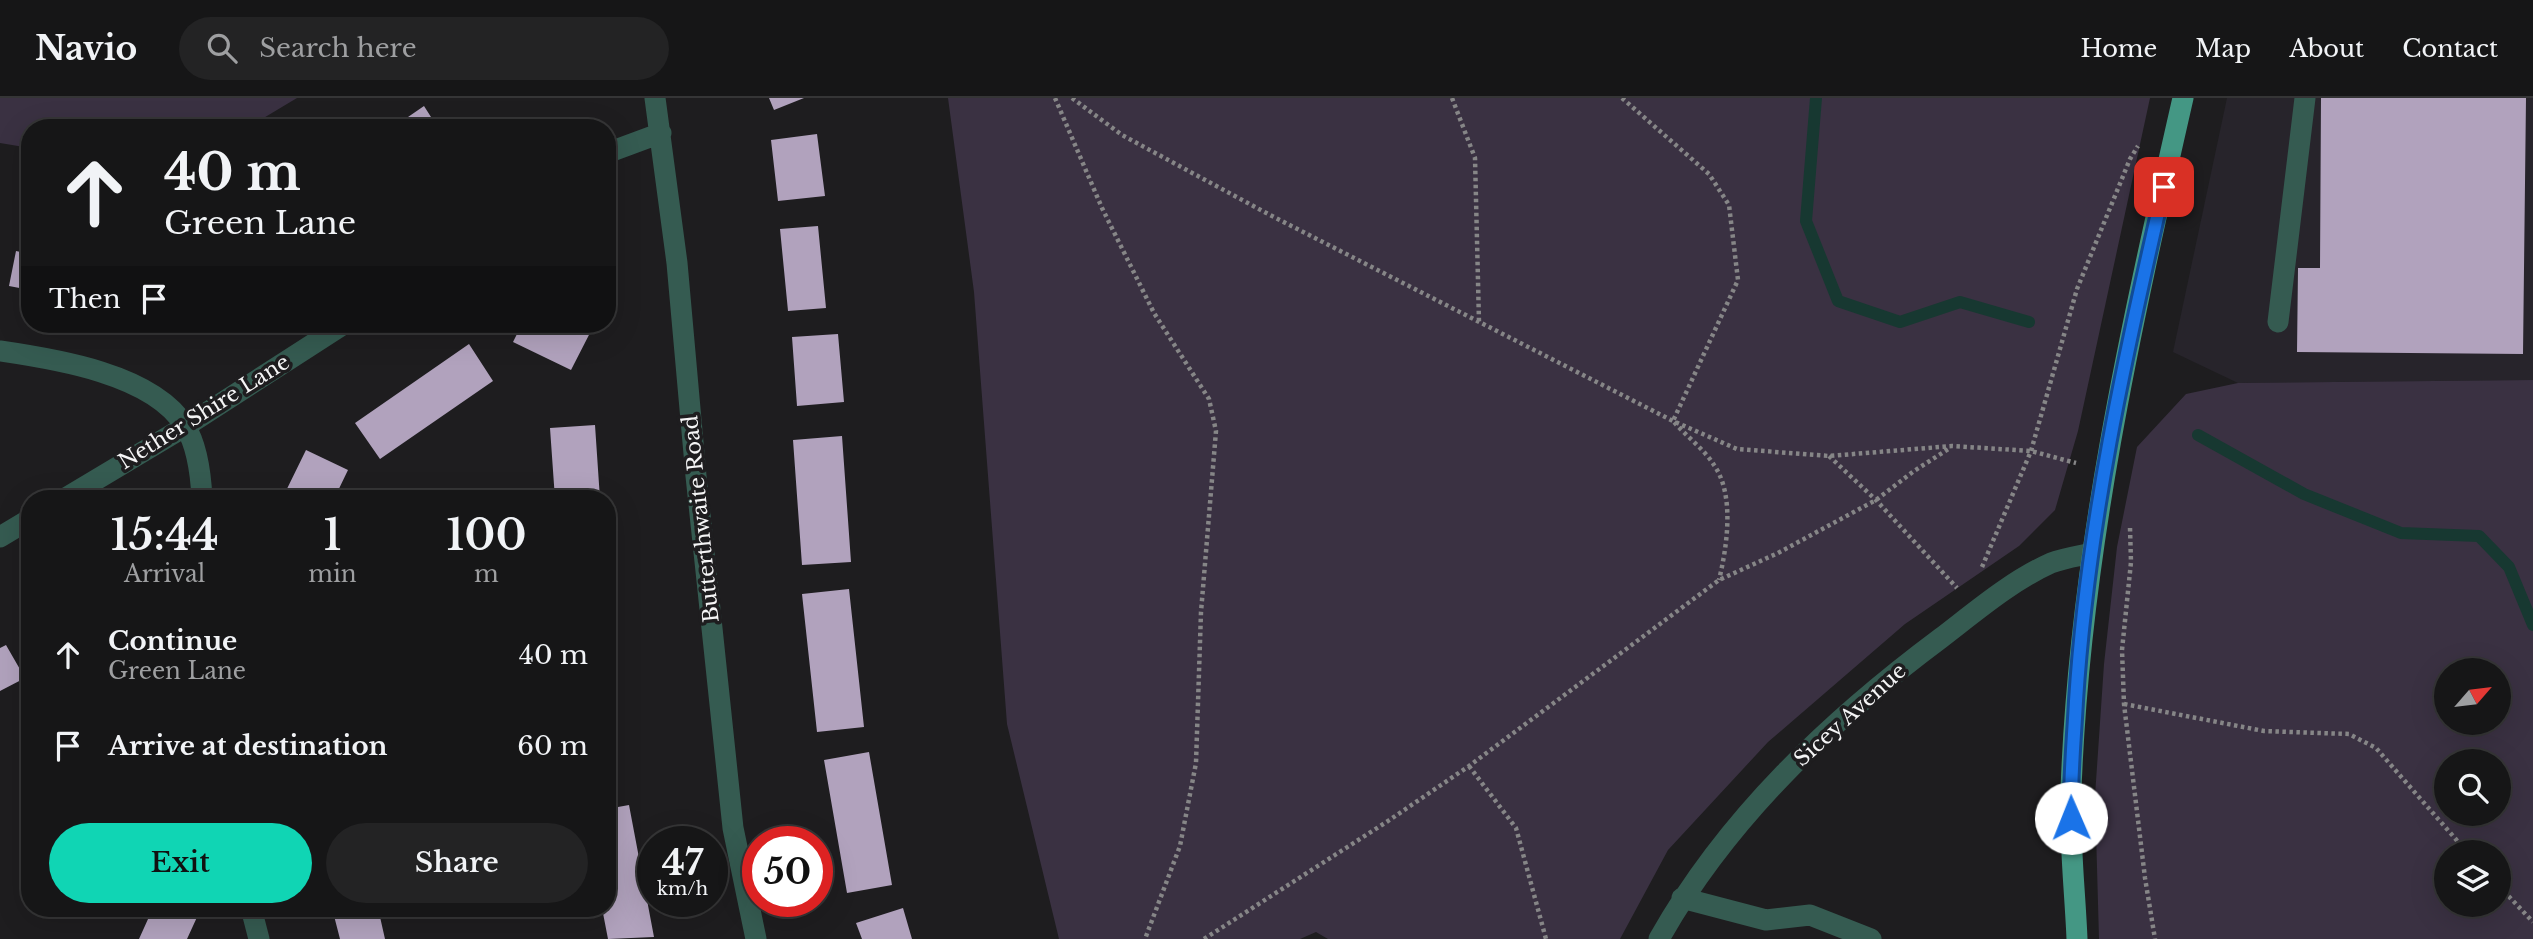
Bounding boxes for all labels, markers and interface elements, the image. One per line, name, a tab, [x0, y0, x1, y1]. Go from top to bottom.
search box	[179, 17, 669, 80]
text: Navio	[35, 28, 137, 69]
icon: search	[203, 29, 241, 67]
text: Search here	[259, 32, 417, 64]
text: Home	[2081, 34, 2157, 63]
text: Map	[2195, 34, 2251, 63]
text: About	[2289, 34, 2364, 63]
text: Contact	[2402, 34, 2498, 63]
text: 40 m	[164, 142, 301, 203]
icon: ahead	[49, 147, 140, 238]
pin	[2134, 157, 2194, 217]
icon: arrive	[2145, 168, 2183, 206]
text: Green Lane	[164, 203, 356, 243]
icon: arrive	[135, 280, 173, 318]
text: Then	[49, 283, 121, 315]
street label: Nether Shire Lane	[114, 349, 294, 475]
street label: Butterthwaite Road	[677, 414, 725, 624]
text: 15:44	[110, 509, 219, 561]
text: 1	[323, 509, 342, 561]
text: 100	[446, 509, 527, 561]
text: Arrival	[124, 560, 205, 588]
text: min	[308, 560, 357, 588]
text: m	[474, 560, 499, 588]
text: Continue	[108, 625, 237, 657]
icon: ahead	[49, 636, 87, 674]
text: 40 m	[519, 639, 588, 671]
text: Green Lane	[108, 657, 246, 685]
street label: Sicey Avenue	[1789, 658, 1911, 772]
north arrow	[2434, 658, 2511, 735]
map controls	[2434, 658, 2511, 917]
icon: arrive	[49, 727, 87, 765]
text: Arrive at destination	[108, 730, 388, 762]
text: 60 m	[517, 730, 588, 762]
button: search	[2434, 749, 2511, 826]
position arrow	[2034, 781, 2108, 855]
button: Exit	[49, 823, 312, 903]
button: Share	[326, 823, 588, 903]
speed limit sign: 50	[742, 826, 833, 917]
button: layers	[2434, 840, 2511, 917]
text: 47	[662, 841, 703, 884]
text: km/h	[657, 878, 708, 900]

